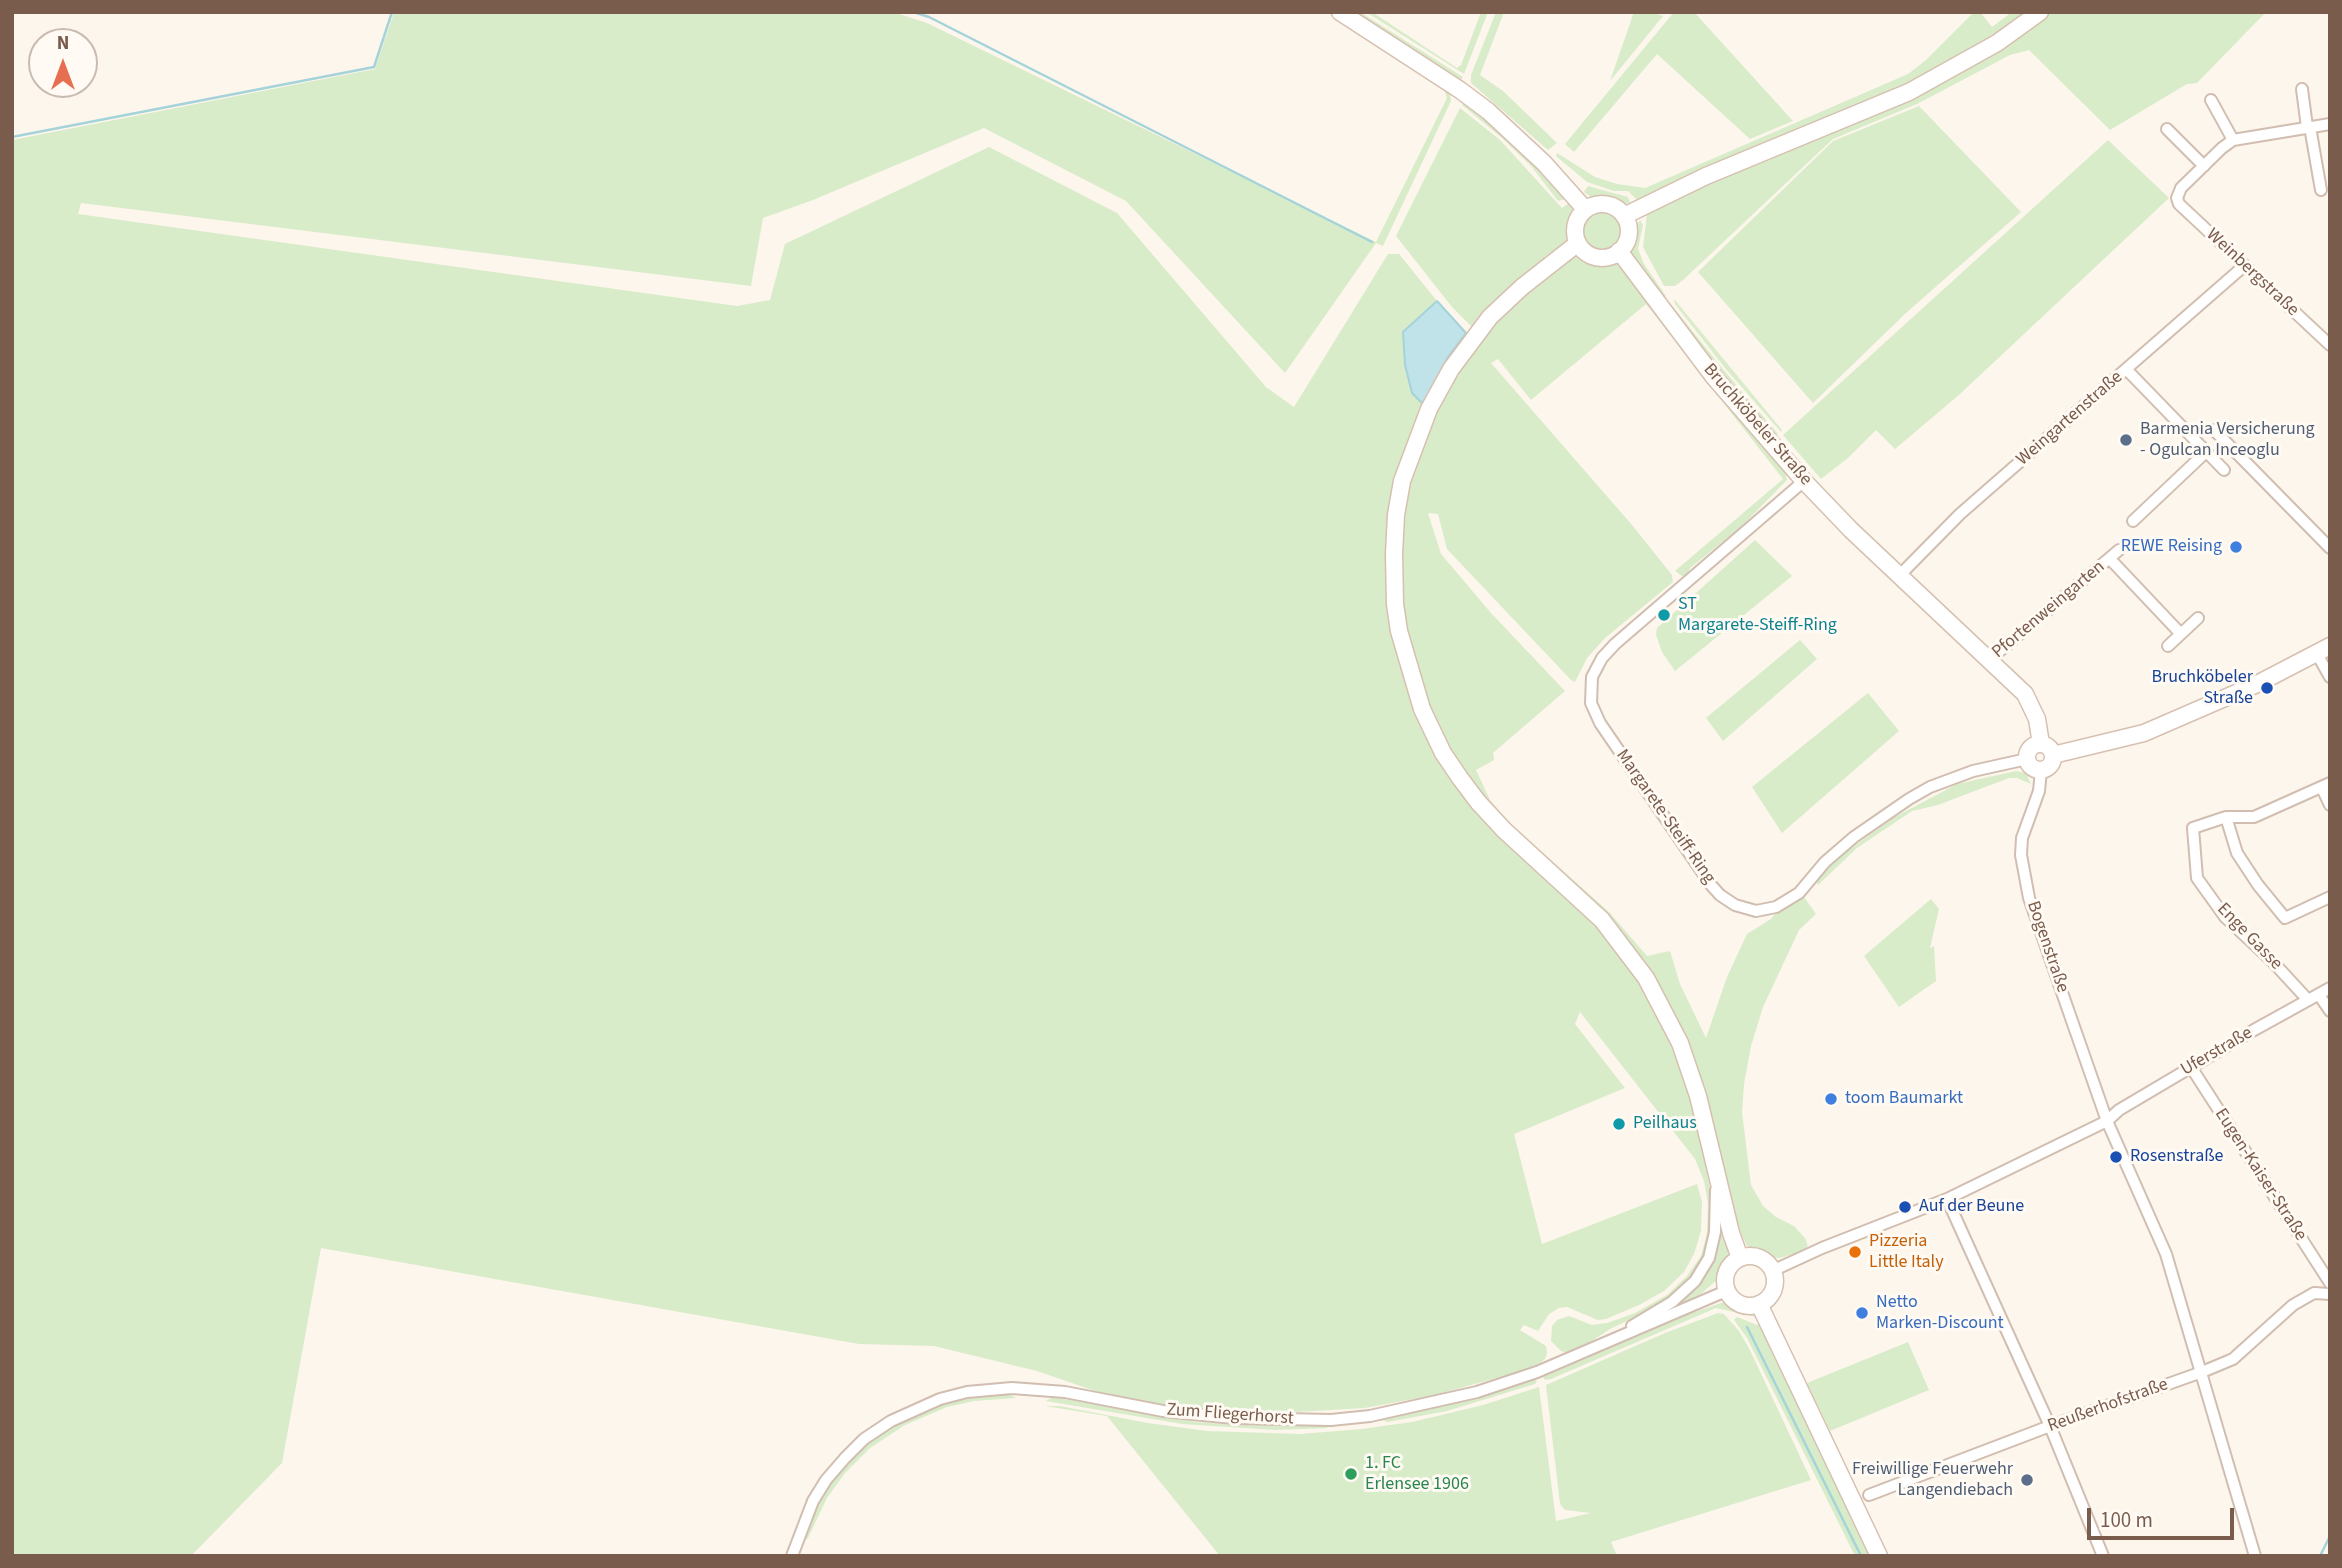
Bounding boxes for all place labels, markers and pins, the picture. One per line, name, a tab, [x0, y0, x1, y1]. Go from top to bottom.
place label: Barmenia Versicherung - Ogulcan Inceoglu	[2140, 419, 2315, 462]
marker: Barmenia Versicherung - Ogulcan Inceoglu	[2118, 432, 2134, 448]
place label: REWE Reising	[2121, 536, 2222, 558]
marker: REWE Reising	[2228, 539, 2244, 555]
place label: ST Margarete-Steiff-Ring	[1678, 594, 1837, 636]
marker: ST Margarete-Steiff-Ring	[1656, 607, 1672, 623]
place label: Bruchköbeler Straße	[2151, 667, 2253, 710]
marker: Bruchköbeler Straße	[2259, 680, 2275, 696]
place label: toom Baumarkt	[1845, 1088, 1963, 1110]
marker: toom Baumarkt	[1823, 1091, 1839, 1107]
place label: Peilhaus	[1633, 1113, 1697, 1135]
marker: Peilhaus	[1611, 1116, 1627, 1132]
place label: Rosenstraße	[2130, 1146, 2224, 1168]
marker: Rosenstraße	[2108, 1149, 2124, 1165]
place label: Auf der Beune	[1919, 1196, 2024, 1218]
marker: Auf der Beune	[1897, 1199, 1913, 1215]
place label: Pizzeria Little Italy	[1869, 1231, 1944, 1274]
marker: Pizzeria Little Italy	[1847, 1244, 1863, 1260]
place label: Netto Marken-Discount	[1876, 1292, 2004, 1334]
marker: Netto Marken-Discount	[1854, 1305, 1870, 1321]
place label: 1. FC Erlensee 1906	[1365, 1453, 1469, 1496]
place label: Freiwillige Feuerwehr Langendiebach	[1852, 1459, 2013, 1502]
marker: 1. FC Erlensee 1906	[1343, 1466, 1359, 1482]
marker: Freiwillige Feuerwehr Langendiebach	[2019, 1472, 2035, 1488]

